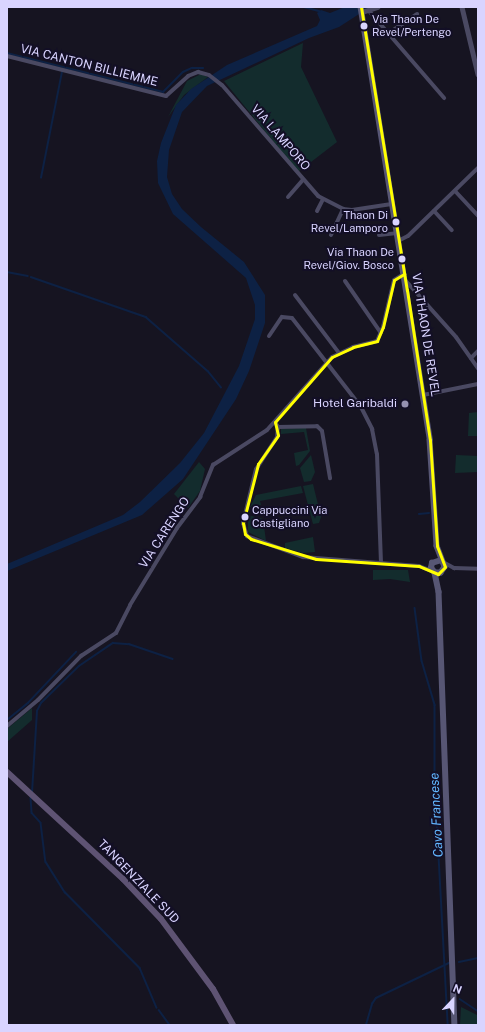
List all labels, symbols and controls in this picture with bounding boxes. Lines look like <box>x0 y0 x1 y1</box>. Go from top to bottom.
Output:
place label: Via Thaon De Revel/Pertengo <box>372 13 451 39</box>
marker: Via Thaon De Revel/Pertengo <box>359 21 369 31</box>
street label: VIA CANTON BILLIEMME <box>19 42 159 90</box>
street label: VIA LAMPORO <box>248 102 312 174</box>
place label: Thaon Di Revel/Lamporo <box>311 209 388 235</box>
marker: Thaon Di Revel/Lamporo <box>391 217 401 227</box>
place label: Via Thaon De Revel/Giov. Bosco <box>303 246 394 272</box>
marker: Via Thaon De Revel/Giov. Bosco <box>397 254 407 264</box>
street label: VIA THAON DE REVEL <box>408 272 442 398</box>
place label: Hotel Garibaldi <box>313 397 397 411</box>
marker: Hotel Garibaldi <box>400 399 410 409</box>
street label: VIA CARENGO <box>137 495 193 571</box>
place label: Cappuccini Via Castigliano <box>252 504 328 530</box>
marker: Cappuccini Via Castigliano <box>240 512 250 522</box>
water label: Cavo Francese <box>427 772 447 858</box>
street label: TANGENZIALE SUD <box>94 837 182 927</box>
north arrow <box>433 980 473 1020</box>
text: N <box>451 982 464 996</box>

